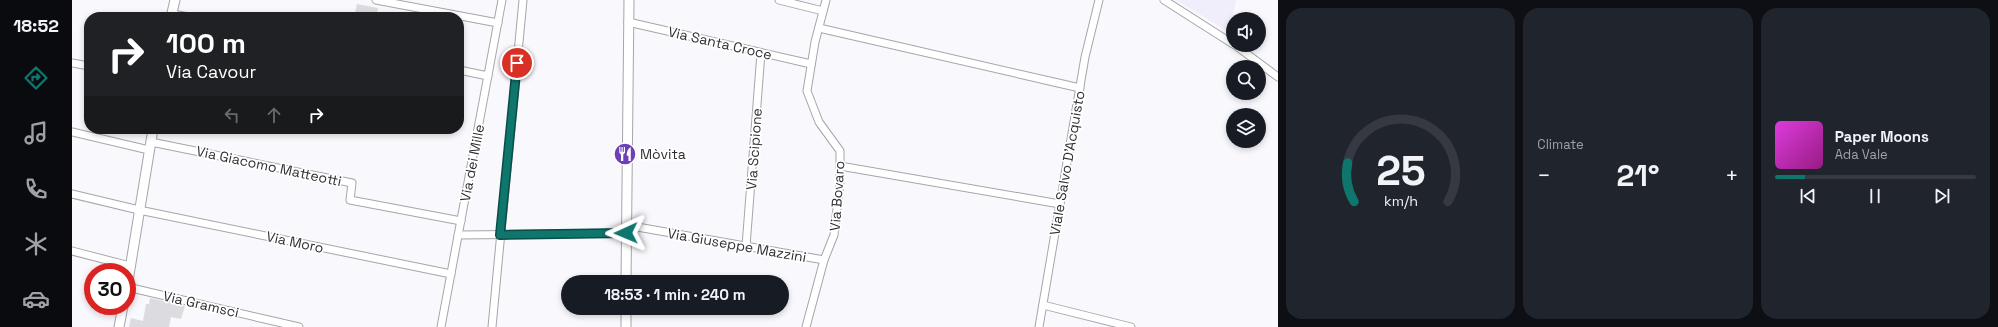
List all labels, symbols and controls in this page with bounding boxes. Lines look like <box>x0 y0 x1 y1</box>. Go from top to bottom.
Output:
map controls <box>1226 12 1266 148</box>
button: sound <box>1226 12 1266 52</box>
text: 18:52 <box>13 14 59 37</box>
street label: Via Santa Croce <box>666 22 774 64</box>
text: 100 m <box>166 25 246 61</box>
icon: right <box>100 28 152 80</box>
pin <box>500 46 534 80</box>
icon: arrive <box>506 52 528 74</box>
text: Via Cavour <box>166 60 256 83</box>
button: search <box>1226 60 1266 100</box>
icon: directions <box>22 64 50 92</box>
street label: Viale Salvo D'Acquisto <box>1045 89 1089 237</box>
icon: left <box>221 104 243 126</box>
icon: ahead <box>263 104 285 126</box>
icon: right <box>305 104 327 126</box>
street label: Via Scipione <box>742 107 766 191</box>
button: layers <box>1226 108 1266 148</box>
icon: music <box>22 119 50 147</box>
street label: Via dei Mille <box>456 123 488 203</box>
text: Paper Moons <box>1835 127 1929 146</box>
text: Climate <box>1537 136 1584 153</box>
restaurant icon: Mòvita <box>612 141 638 167</box>
street label: Via Giacomo Matteotti <box>195 142 343 190</box>
text: 25 <box>1376 143 1425 196</box>
place label: Mòvita <box>640 145 686 163</box>
text: Ada Vale <box>1835 146 1888 163</box>
text: 21° <box>1616 156 1660 195</box>
street label: Via Bovaro <box>826 160 848 232</box>
text: − <box>1537 161 1551 189</box>
text: + <box>1725 161 1739 189</box>
icon: phone <box>22 175 50 203</box>
icon: previous <box>1797 185 1819 207</box>
icon: pause <box>1864 185 1886 207</box>
icon: next <box>1931 185 1953 207</box>
text: km/h <box>1384 191 1418 209</box>
position arrow <box>605 212 647 254</box>
street label: Via Giuseppe Mazzini <box>666 224 808 266</box>
street label: Via Moro <box>265 227 325 257</box>
icon: climate <box>22 230 50 258</box>
speed limit sign: 30 <box>84 263 136 315</box>
icon: car <box>22 285 50 313</box>
text: 18:53 · 1 min · 240 m <box>604 285 746 304</box>
street label: Via Gramsci <box>161 287 241 321</box>

